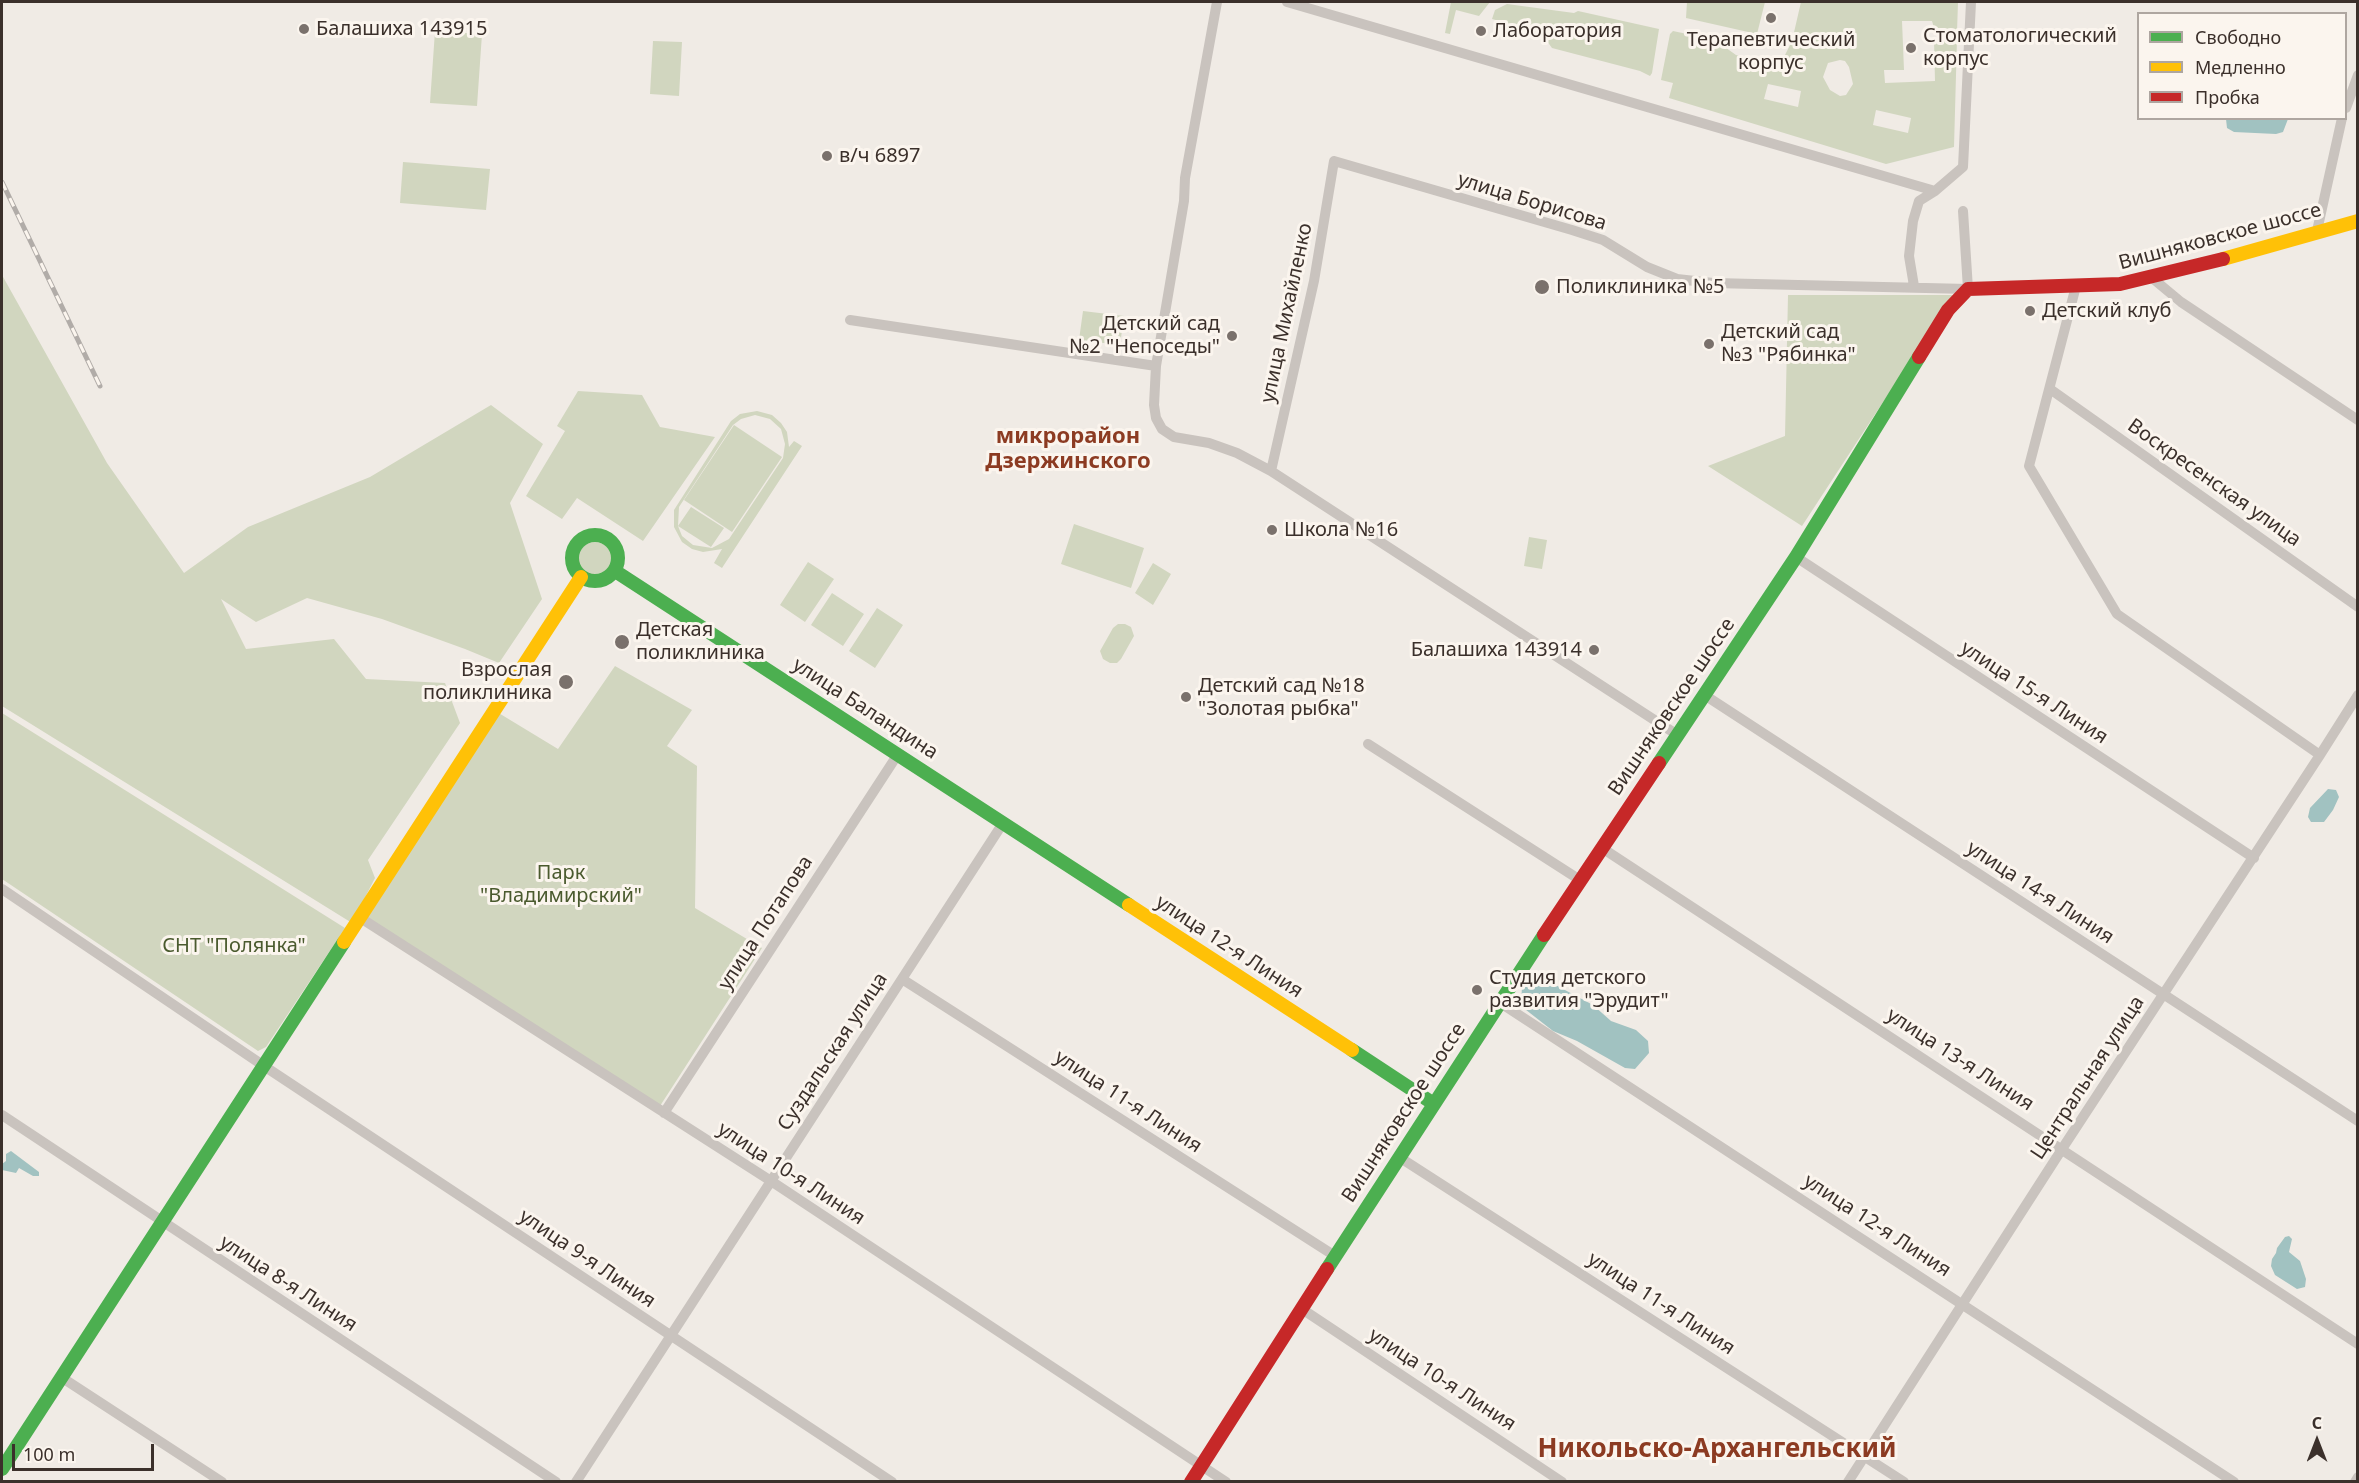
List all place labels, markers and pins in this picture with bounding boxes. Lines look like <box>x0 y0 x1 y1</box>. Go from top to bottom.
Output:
marker: Терапевтический корпус <box>1764 11 1778 25</box>
place label: Балашиха 143915 <box>316 17 487 41</box>
place label: Лаборатория <box>1493 19 1622 43</box>
marker: Балашиха 143915 <box>297 22 311 36</box>
marker: Лаборатория <box>1474 24 1488 38</box>
place label: Стоматологический корпус <box>1923 24 2117 71</box>
place label: Терапевтический корпус <box>1687 28 1855 75</box>
marker: Стоматологический корпус <box>1904 41 1918 55</box>
place label: в/ч 6897 <box>839 144 920 168</box>
marker: в/ч 6897 <box>820 149 834 163</box>
place label: Поликлиника №5 <box>1556 275 1725 299</box>
marker: Поликлиника №5 <box>1533 278 1551 296</box>
place label: Детский клуб <box>2042 299 2171 323</box>
marker: Детский клуб <box>2023 304 2037 318</box>
place label: Детский сад №2 "Непоседы" <box>1069 312 1220 359</box>
place label: Детский сад №3 "Рябинка" <box>1721 320 1856 367</box>
marker: Детский сад №2 "Непоседы" <box>1225 329 1239 343</box>
marker: Детский сад №3 "Рябинка" <box>1702 337 1716 351</box>
place label: Школа №16 <box>1284 518 1398 542</box>
marker: Школа №16 <box>1265 523 1279 537</box>
place label: Детская поликлиника <box>636 618 765 665</box>
marker: Детская поликлиника <box>613 633 631 651</box>
place label: Балашиха 143914 <box>1411 638 1582 662</box>
marker: Балашиха 143914 <box>1587 643 1601 657</box>
place label: Взрослая поликлиника <box>423 658 552 705</box>
marker: Взрослая поликлиника <box>557 673 575 691</box>
place label: Детский сад №18 "Золотая рыбка" <box>1198 674 1365 721</box>
marker: Детский сад №18 "Золотая рыбка" <box>1179 690 1193 704</box>
place label: Студия детского развития "Эрудит" <box>1489 966 1669 1013</box>
marker: Студия детского развития "Эрудит" <box>1470 983 1484 997</box>

